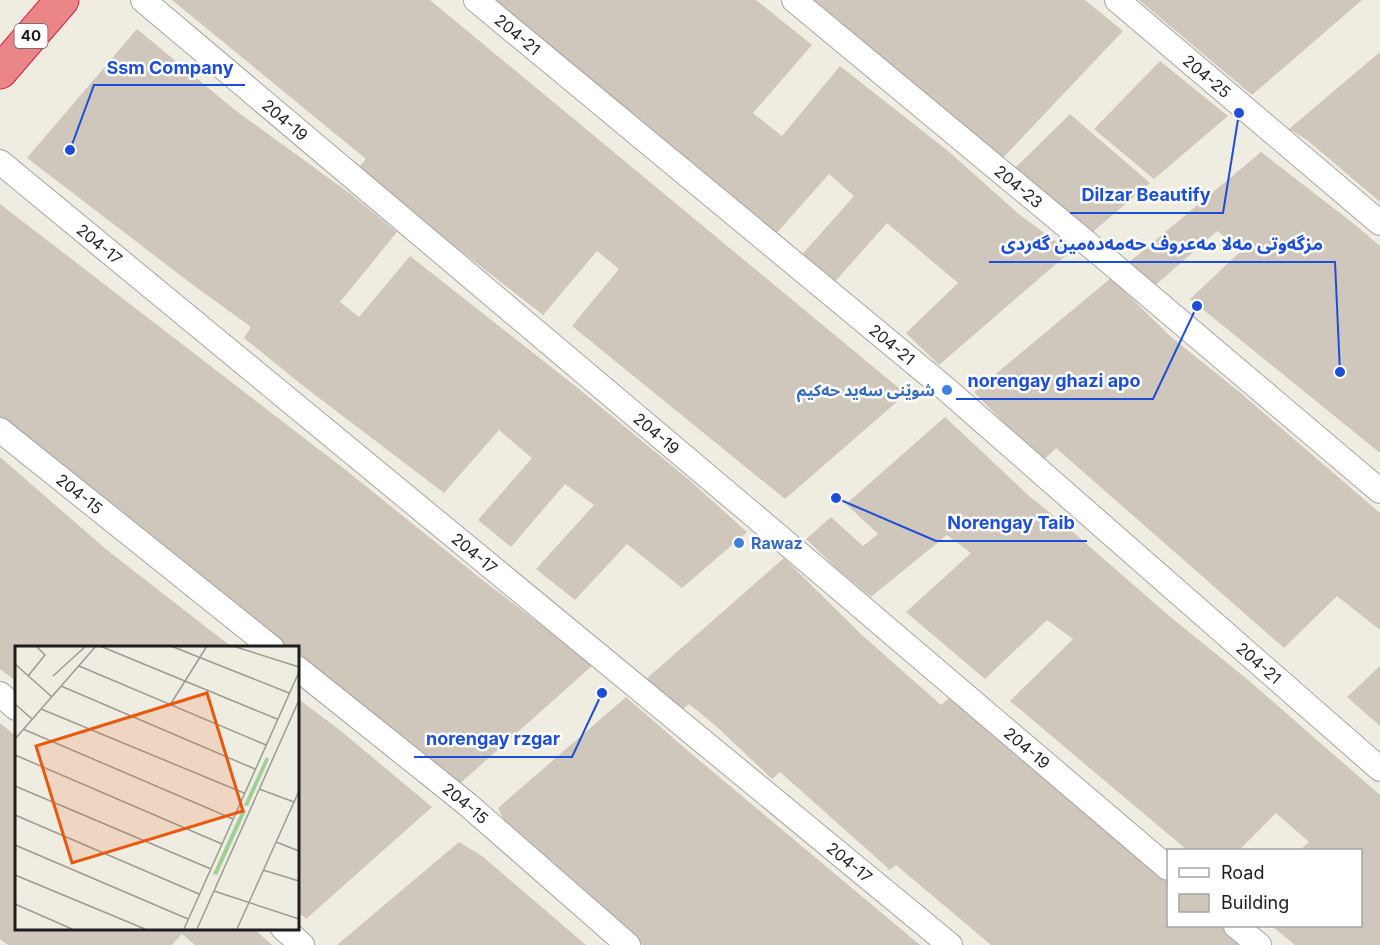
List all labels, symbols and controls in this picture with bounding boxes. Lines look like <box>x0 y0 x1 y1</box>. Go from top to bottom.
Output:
street label: 204-21 <box>491 10 545 59</box>
road number: 40 <box>15 24 48 48</box>
callout: Ssm Company <box>94 49 245 85</box>
street label: 204-25 <box>1179 50 1235 102</box>
text: Ssm Company <box>106 57 234 78</box>
street label: 204-19 <box>258 95 312 145</box>
street label: 204-23 <box>991 161 1047 212</box>
callout: Dilzar Beautify <box>1070 177 1223 213</box>
text: Dilzar Beautify <box>1081 184 1211 205</box>
street label: 204-17 <box>73 219 126 269</box>
callout: مزگەوتی مەلا مەعروف حەمەدەمین گەردی <box>989 226 1335 262</box>
text: مزگەوتی مەلا مەعروف حەمەدەمین گەردی <box>1001 233 1323 255</box>
street label: 204-21 <box>865 320 919 369</box>
callout: norengay ghazi apo <box>956 363 1153 399</box>
text: norengay ghazi apo <box>968 370 1141 391</box>
place label: شوێنی سەید حەکیم <box>797 380 935 403</box>
marker: شوێنی سەید حەکیم <box>940 383 954 397</box>
street label: 204-19 <box>629 408 684 458</box>
street label: 204-15 <box>52 469 107 518</box>
callout: Norengay Taib <box>936 505 1087 541</box>
text: Norengay Taib <box>947 512 1075 533</box>
street label: 204-17 <box>448 529 501 578</box>
place label: Rawaz <box>751 533 803 553</box>
marker: Rawaz <box>732 536 746 550</box>
street label: 204-21 <box>1232 638 1286 688</box>
inset map <box>15 646 298 930</box>
callout: norengay rzgar <box>414 721 572 757</box>
street label: 204-19 <box>1000 723 1054 773</box>
text: norengay rzgar <box>426 728 560 749</box>
street label: 204-15 <box>438 778 493 828</box>
street label: 204-17 <box>823 838 876 887</box>
legend <box>1167 849 1362 927</box>
text: Road <box>1221 862 1264 883</box>
text: Building <box>1221 892 1289 913</box>

